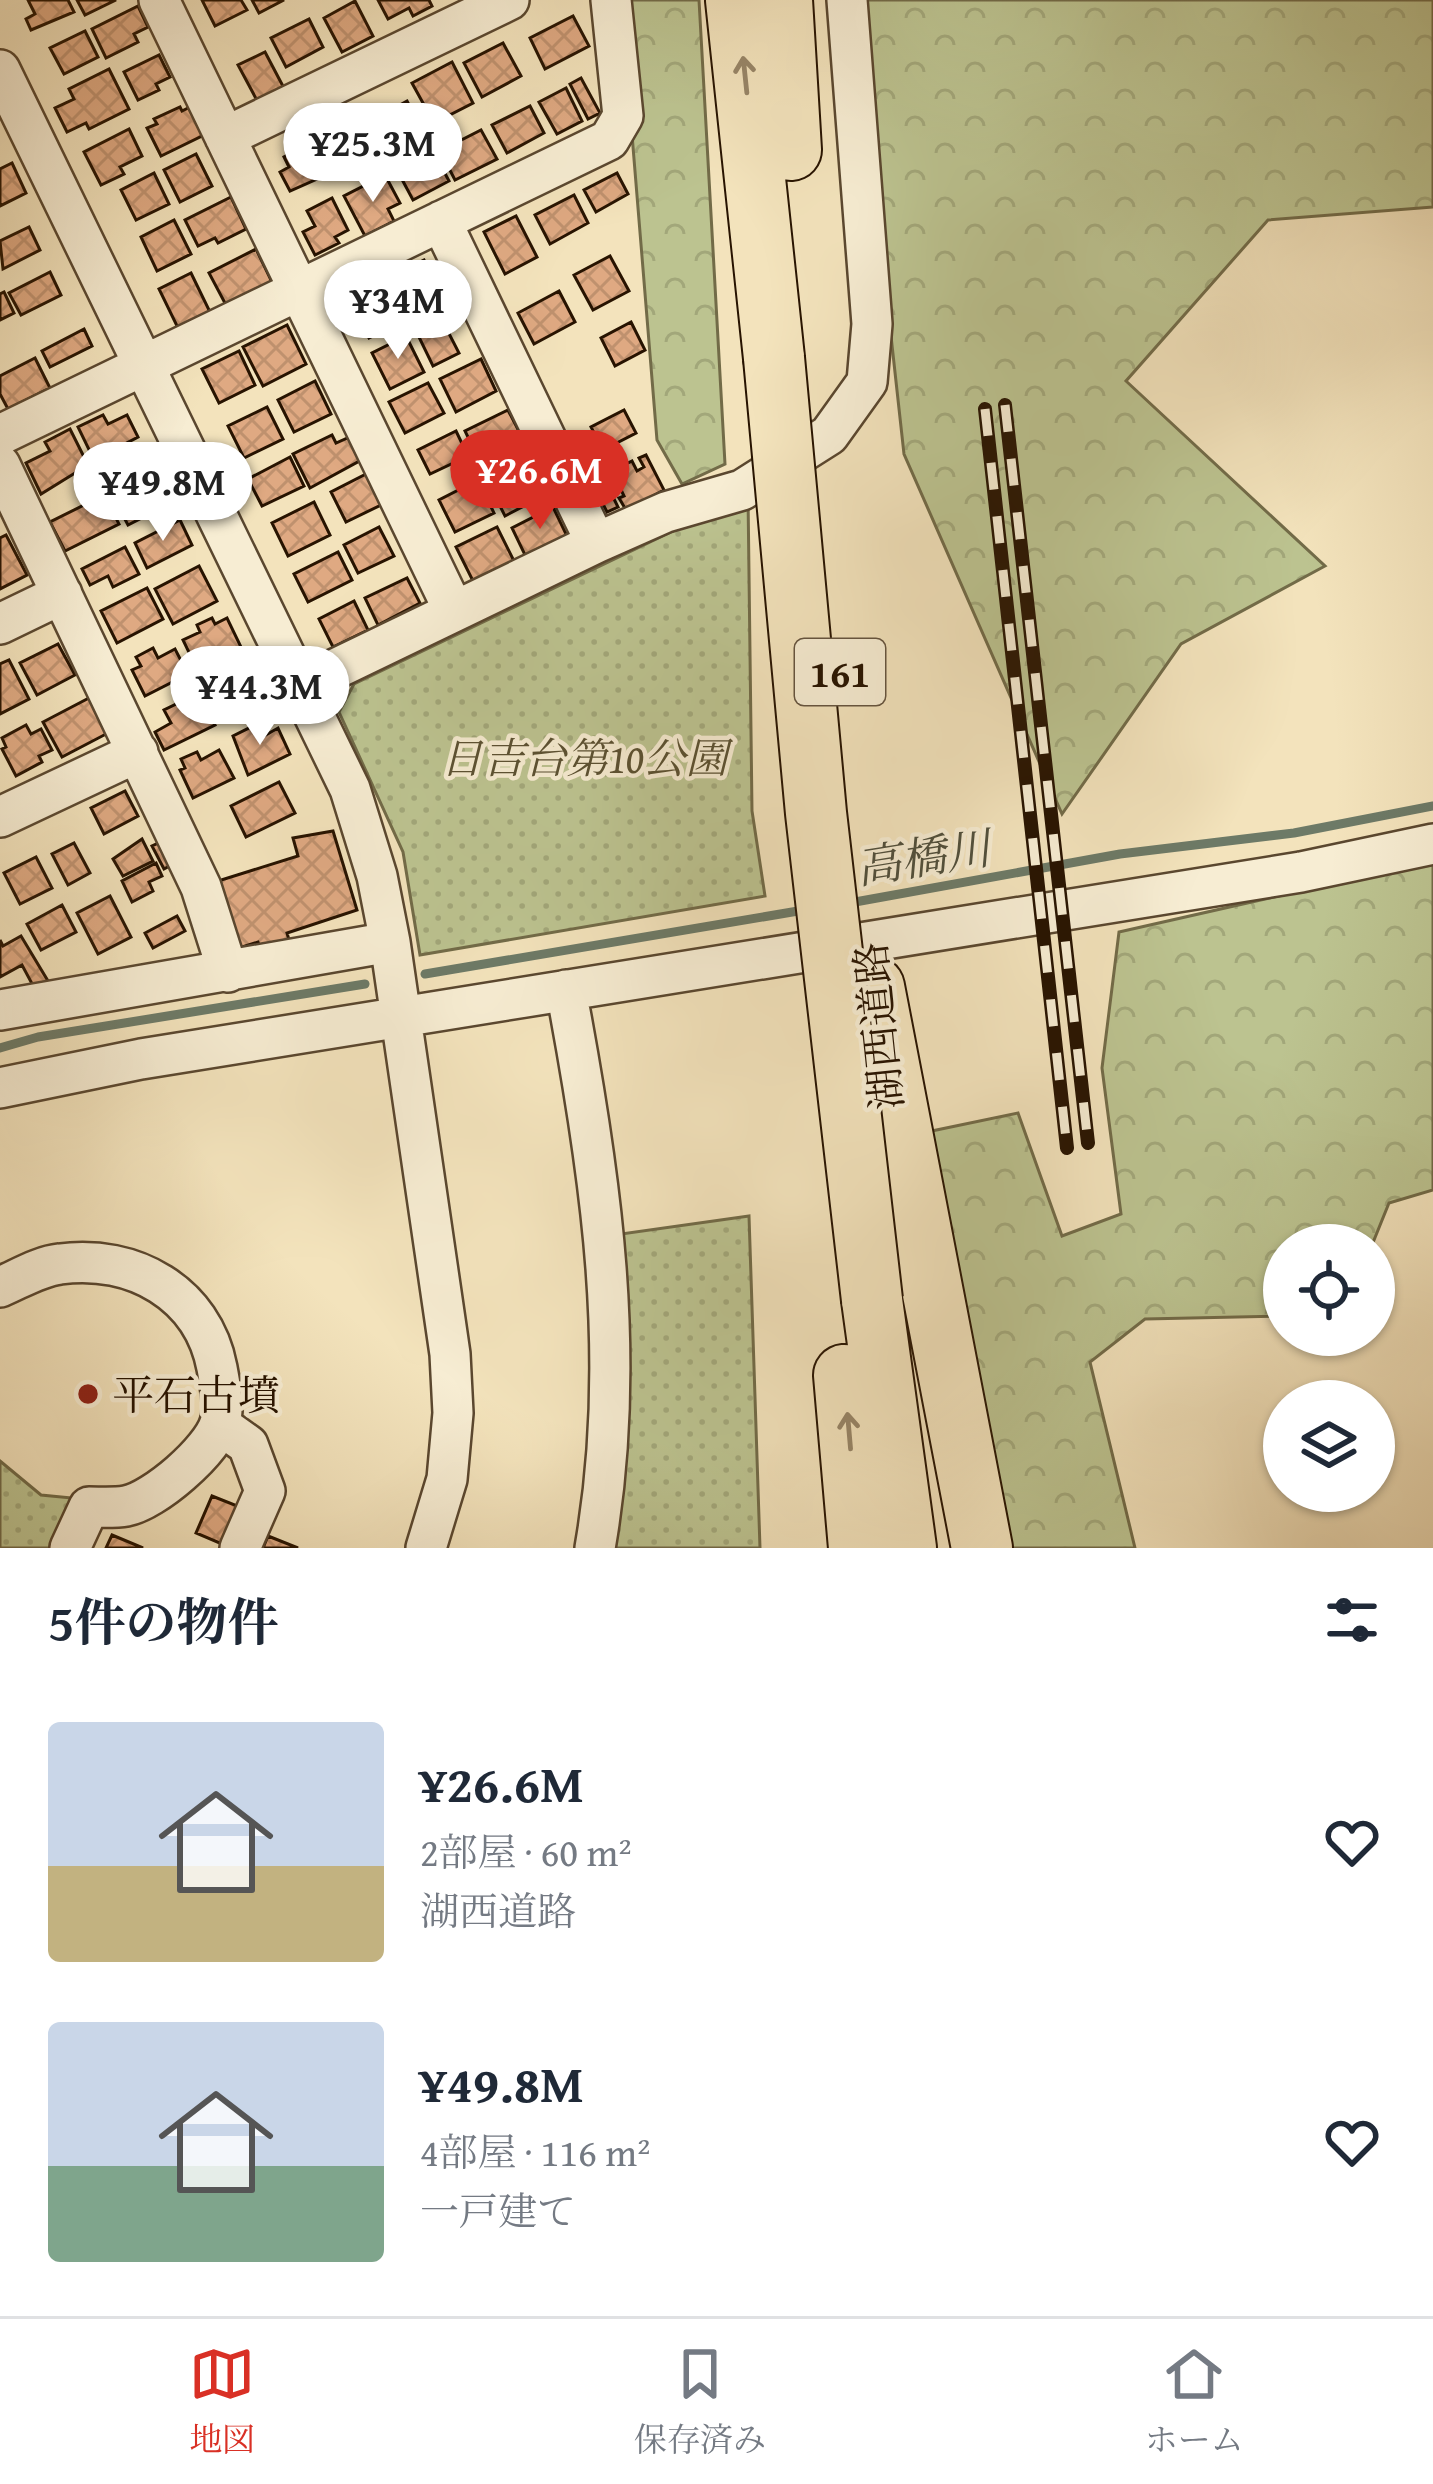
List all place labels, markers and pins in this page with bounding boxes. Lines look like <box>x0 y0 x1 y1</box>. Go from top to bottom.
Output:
pin: ¥25.3M <box>275 103 471 205</box>
pin: ¥34M <box>327 260 469 362</box>
pin: ¥26.6M <box>442 430 638 532</box>
pin: ¥49.8M <box>65 442 261 544</box>
pin: ¥44.3M <box>162 646 358 748</box>
place label: 平石古墳 <box>112 1364 280 1425</box>
marker: 平石古墳 <box>75 1381 101 1407</box>

